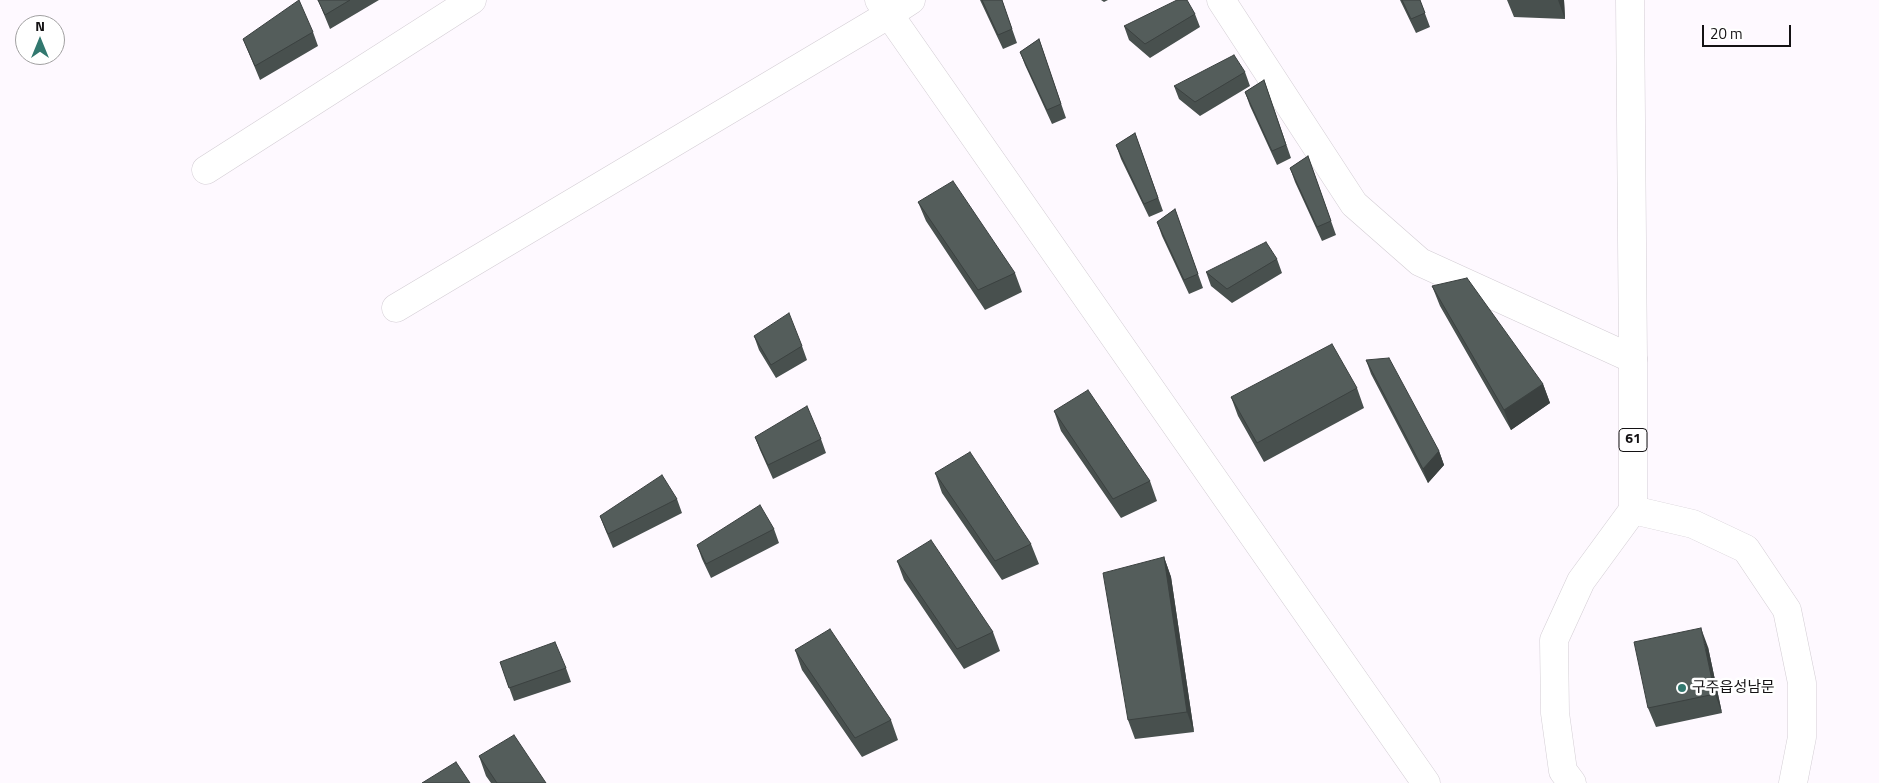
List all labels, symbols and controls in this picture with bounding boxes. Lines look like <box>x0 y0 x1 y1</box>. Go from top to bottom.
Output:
north arrow <box>15 15 65 65</box>
text: N <box>35 15 45 36</box>
scale bar <box>1704 15 1793 47</box>
text: 20 m <box>1710 22 1743 45</box>
road number: 61 <box>1619 428 1647 452</box>
place label: 구주읍성남문 <box>1692 679 1775 697</box>
marker: 구주읍성남문 <box>1676 682 1688 694</box>

